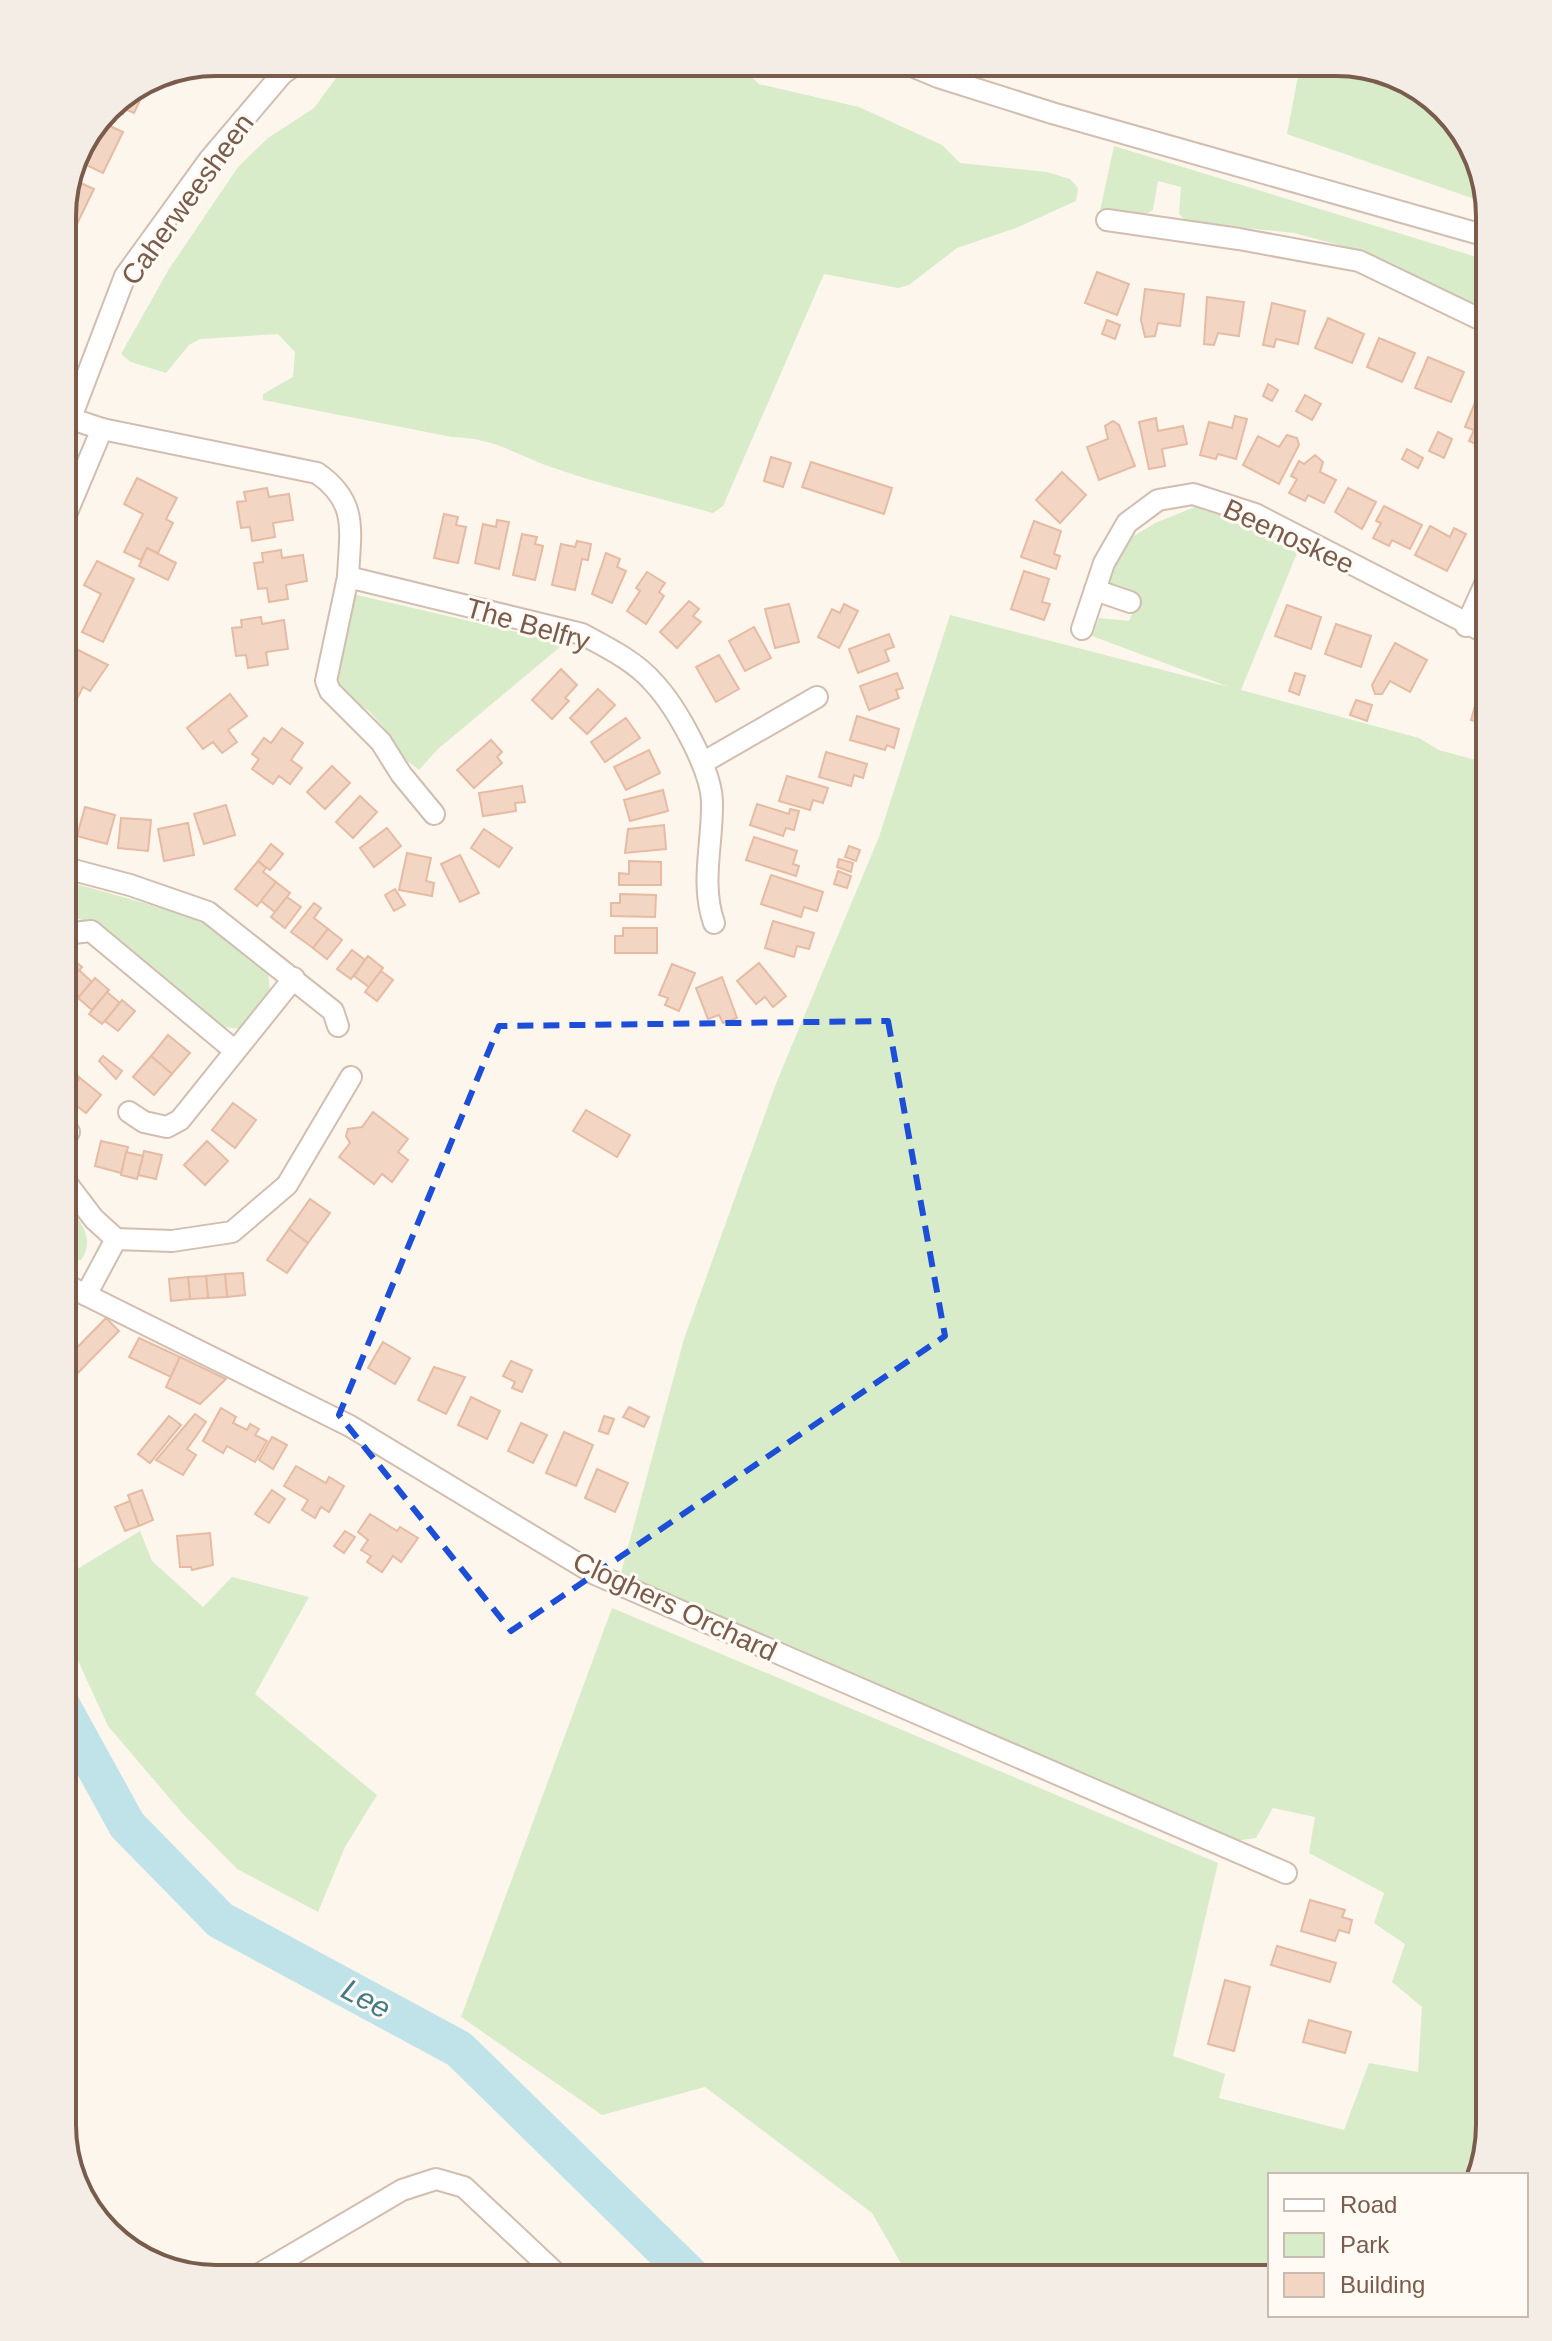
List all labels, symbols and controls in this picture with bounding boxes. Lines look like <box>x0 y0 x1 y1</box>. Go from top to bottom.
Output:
street label: Caherweesheen <box>115 108 260 291</box>
street label: Beenoskee <box>1219 493 1359 580</box>
street label: The Belfry <box>462 592 593 657</box>
street label: Cloghers Orchard <box>568 1546 781 1667</box>
water label: Lee <box>336 1972 396 2025</box>
legend <box>1268 2173 1528 2317</box>
text: Road <box>1340 2191 1397 2218</box>
text: Park <box>1340 2231 1390 2258</box>
text: Building <box>1340 2271 1425 2298</box>

